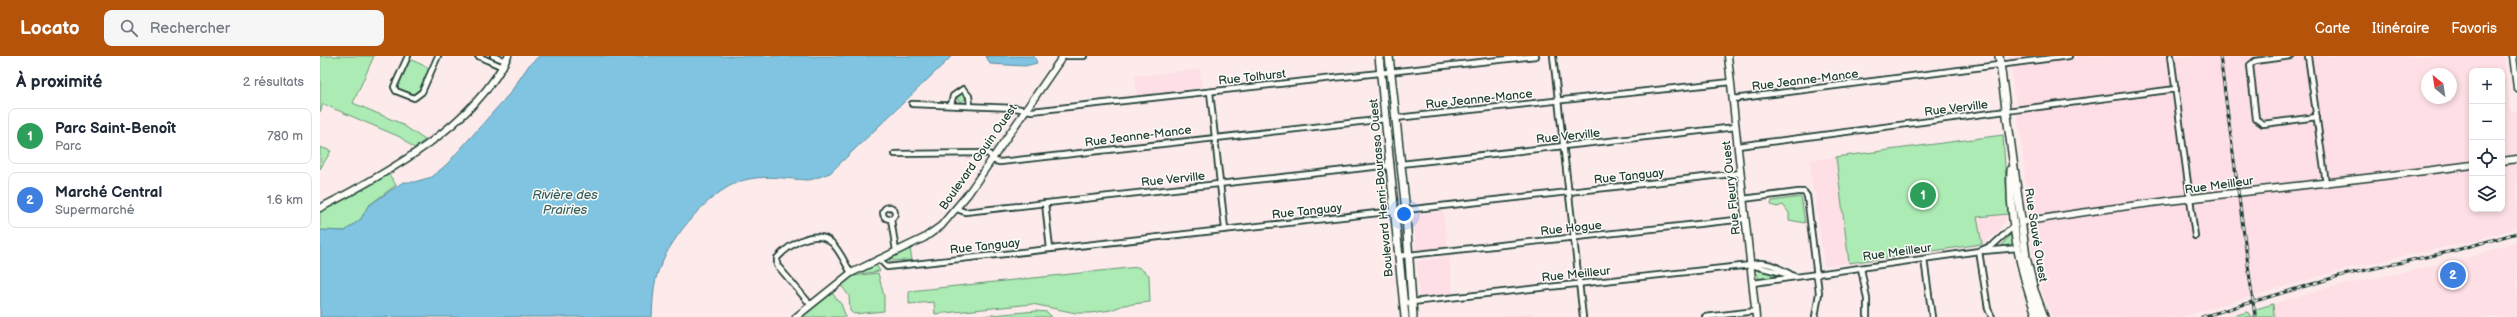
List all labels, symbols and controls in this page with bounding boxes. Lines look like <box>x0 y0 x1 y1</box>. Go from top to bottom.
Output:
search box <box>104 10 384 46</box>
text: Locato <box>20 17 80 40</box>
icon: search <box>118 17 140 39</box>
text: Rechercher <box>150 19 230 38</box>
text: Carte <box>2315 20 2350 37</box>
text: Itinéraire <box>2372 20 2429 37</box>
text: Favoris <box>2451 20 2497 37</box>
street label: Rue Tolhurst <box>1218 66 1287 89</box>
street label: Rue Jeanne-Mance <box>1751 67 1859 94</box>
north arrow <box>2421 68 2457 104</box>
map controls <box>2469 68 2505 212</box>
button: + <box>2469 68 2505 104</box>
text: À proximité <box>16 72 102 92</box>
text: 2 résultats <box>243 74 304 90</box>
street label: Rue Jeanne-Mance <box>1425 86 1533 113</box>
street label: Rue Verville <box>1923 97 1989 120</box>
street label: Boulevard Henri-Bourassa Ouest <box>1366 98 1397 278</box>
street label: Boulevard Gouin Ouest <box>936 101 1021 213</box>
button: − <box>2469 104 2505 140</box>
text: Parc Saint-Benoît <box>55 119 176 138</box>
street label: Rue Jeanne-Mance <box>1084 123 1192 150</box>
street label: Rue Verville <box>1535 126 1601 147</box>
text: 1 <box>27 128 33 144</box>
text: 780 m <box>267 128 303 144</box>
text: Parc <box>55 138 81 154</box>
street label: Rue Fleury Ouest <box>1719 140 1744 236</box>
button: locate <box>2469 140 2505 176</box>
street label: Rue Tanguay <box>1593 165 1665 188</box>
street label: Rue Verville <box>1140 169 1206 190</box>
street label: Rue Meilleur <box>2184 173 2255 198</box>
button: layers <box>2469 176 2505 212</box>
pin: 1 <box>1910 180 1936 210</box>
text: Marché Central <box>55 183 162 202</box>
water label: Rivière des Prairies <box>532 187 598 218</box>
street label: Rue Sauvé Ouest <box>2021 187 2050 283</box>
text: 2 <box>26 192 34 208</box>
text: 1.6 km <box>267 192 303 208</box>
street label: Rue Tanguay <box>1271 200 1343 223</box>
text: Supermarché <box>55 202 135 218</box>
your location <box>1394 204 1414 224</box>
street label: Rue Hogue <box>1539 218 1603 239</box>
street label: Rue Tanguay <box>949 235 1021 258</box>
street label: Rue Meilleur <box>1862 240 1933 265</box>
pin: 2 <box>2440 260 2466 290</box>
street label: Rue Meilleur <box>1541 263 1612 286</box>

